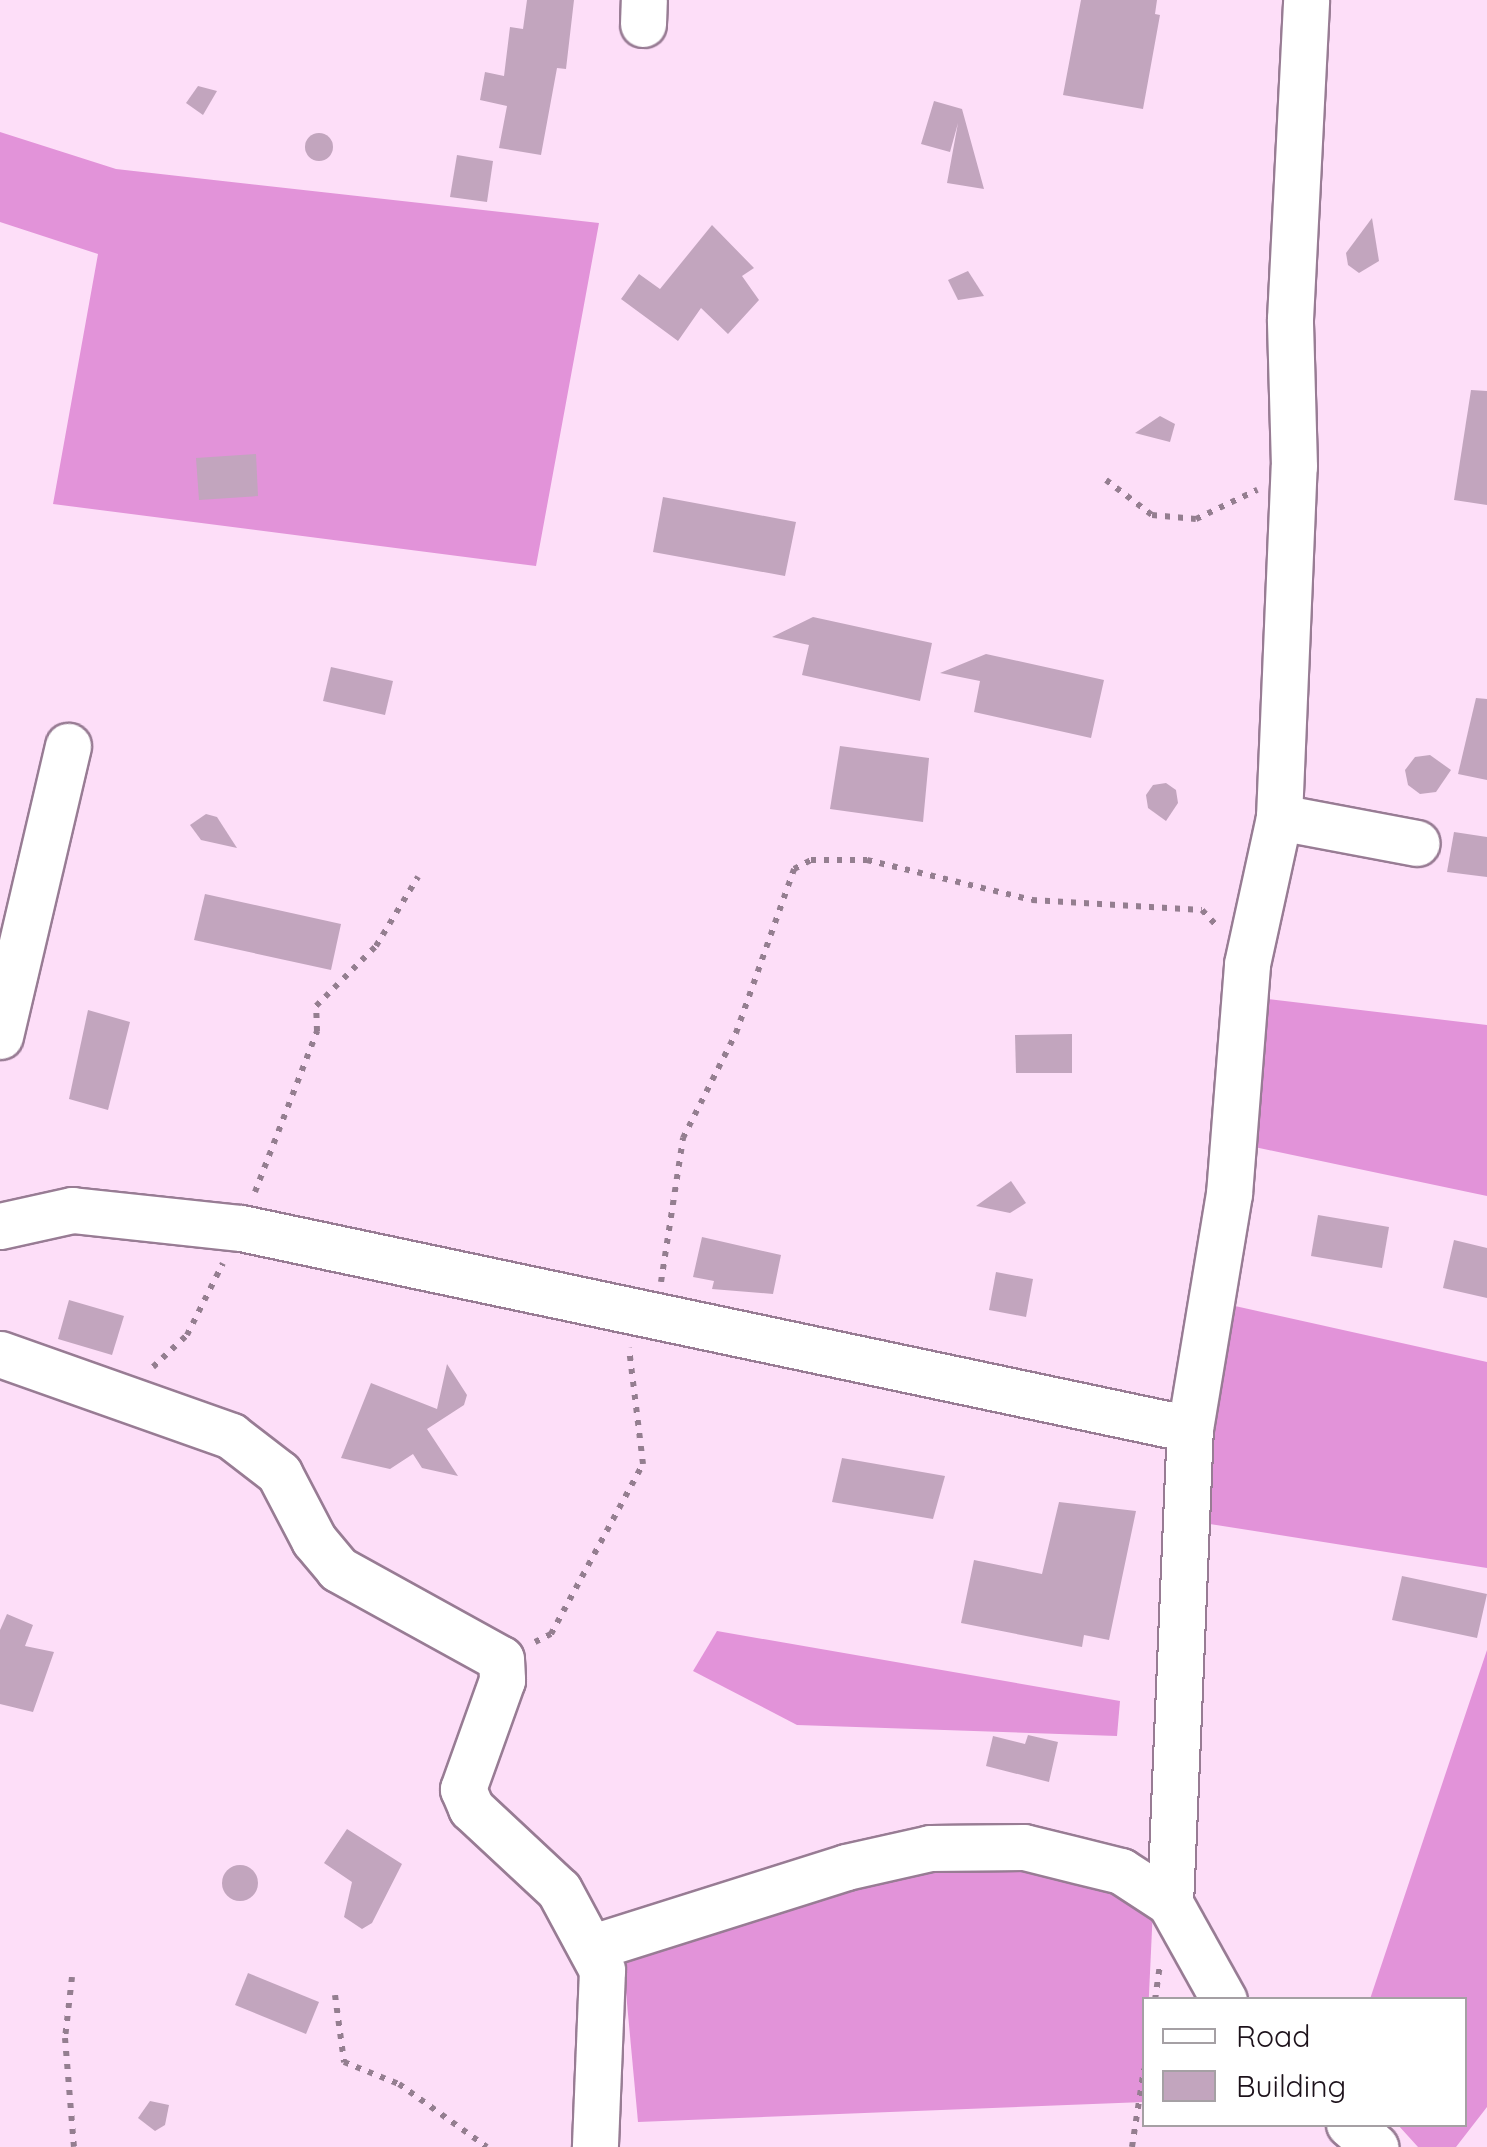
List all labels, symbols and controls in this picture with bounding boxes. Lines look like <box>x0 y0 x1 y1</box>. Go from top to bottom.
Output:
legend <box>1142 1997 1467 2127</box>
text: Road <box>1236 2017 1310 2055</box>
text: Building <box>1236 2067 1346 2105</box>

